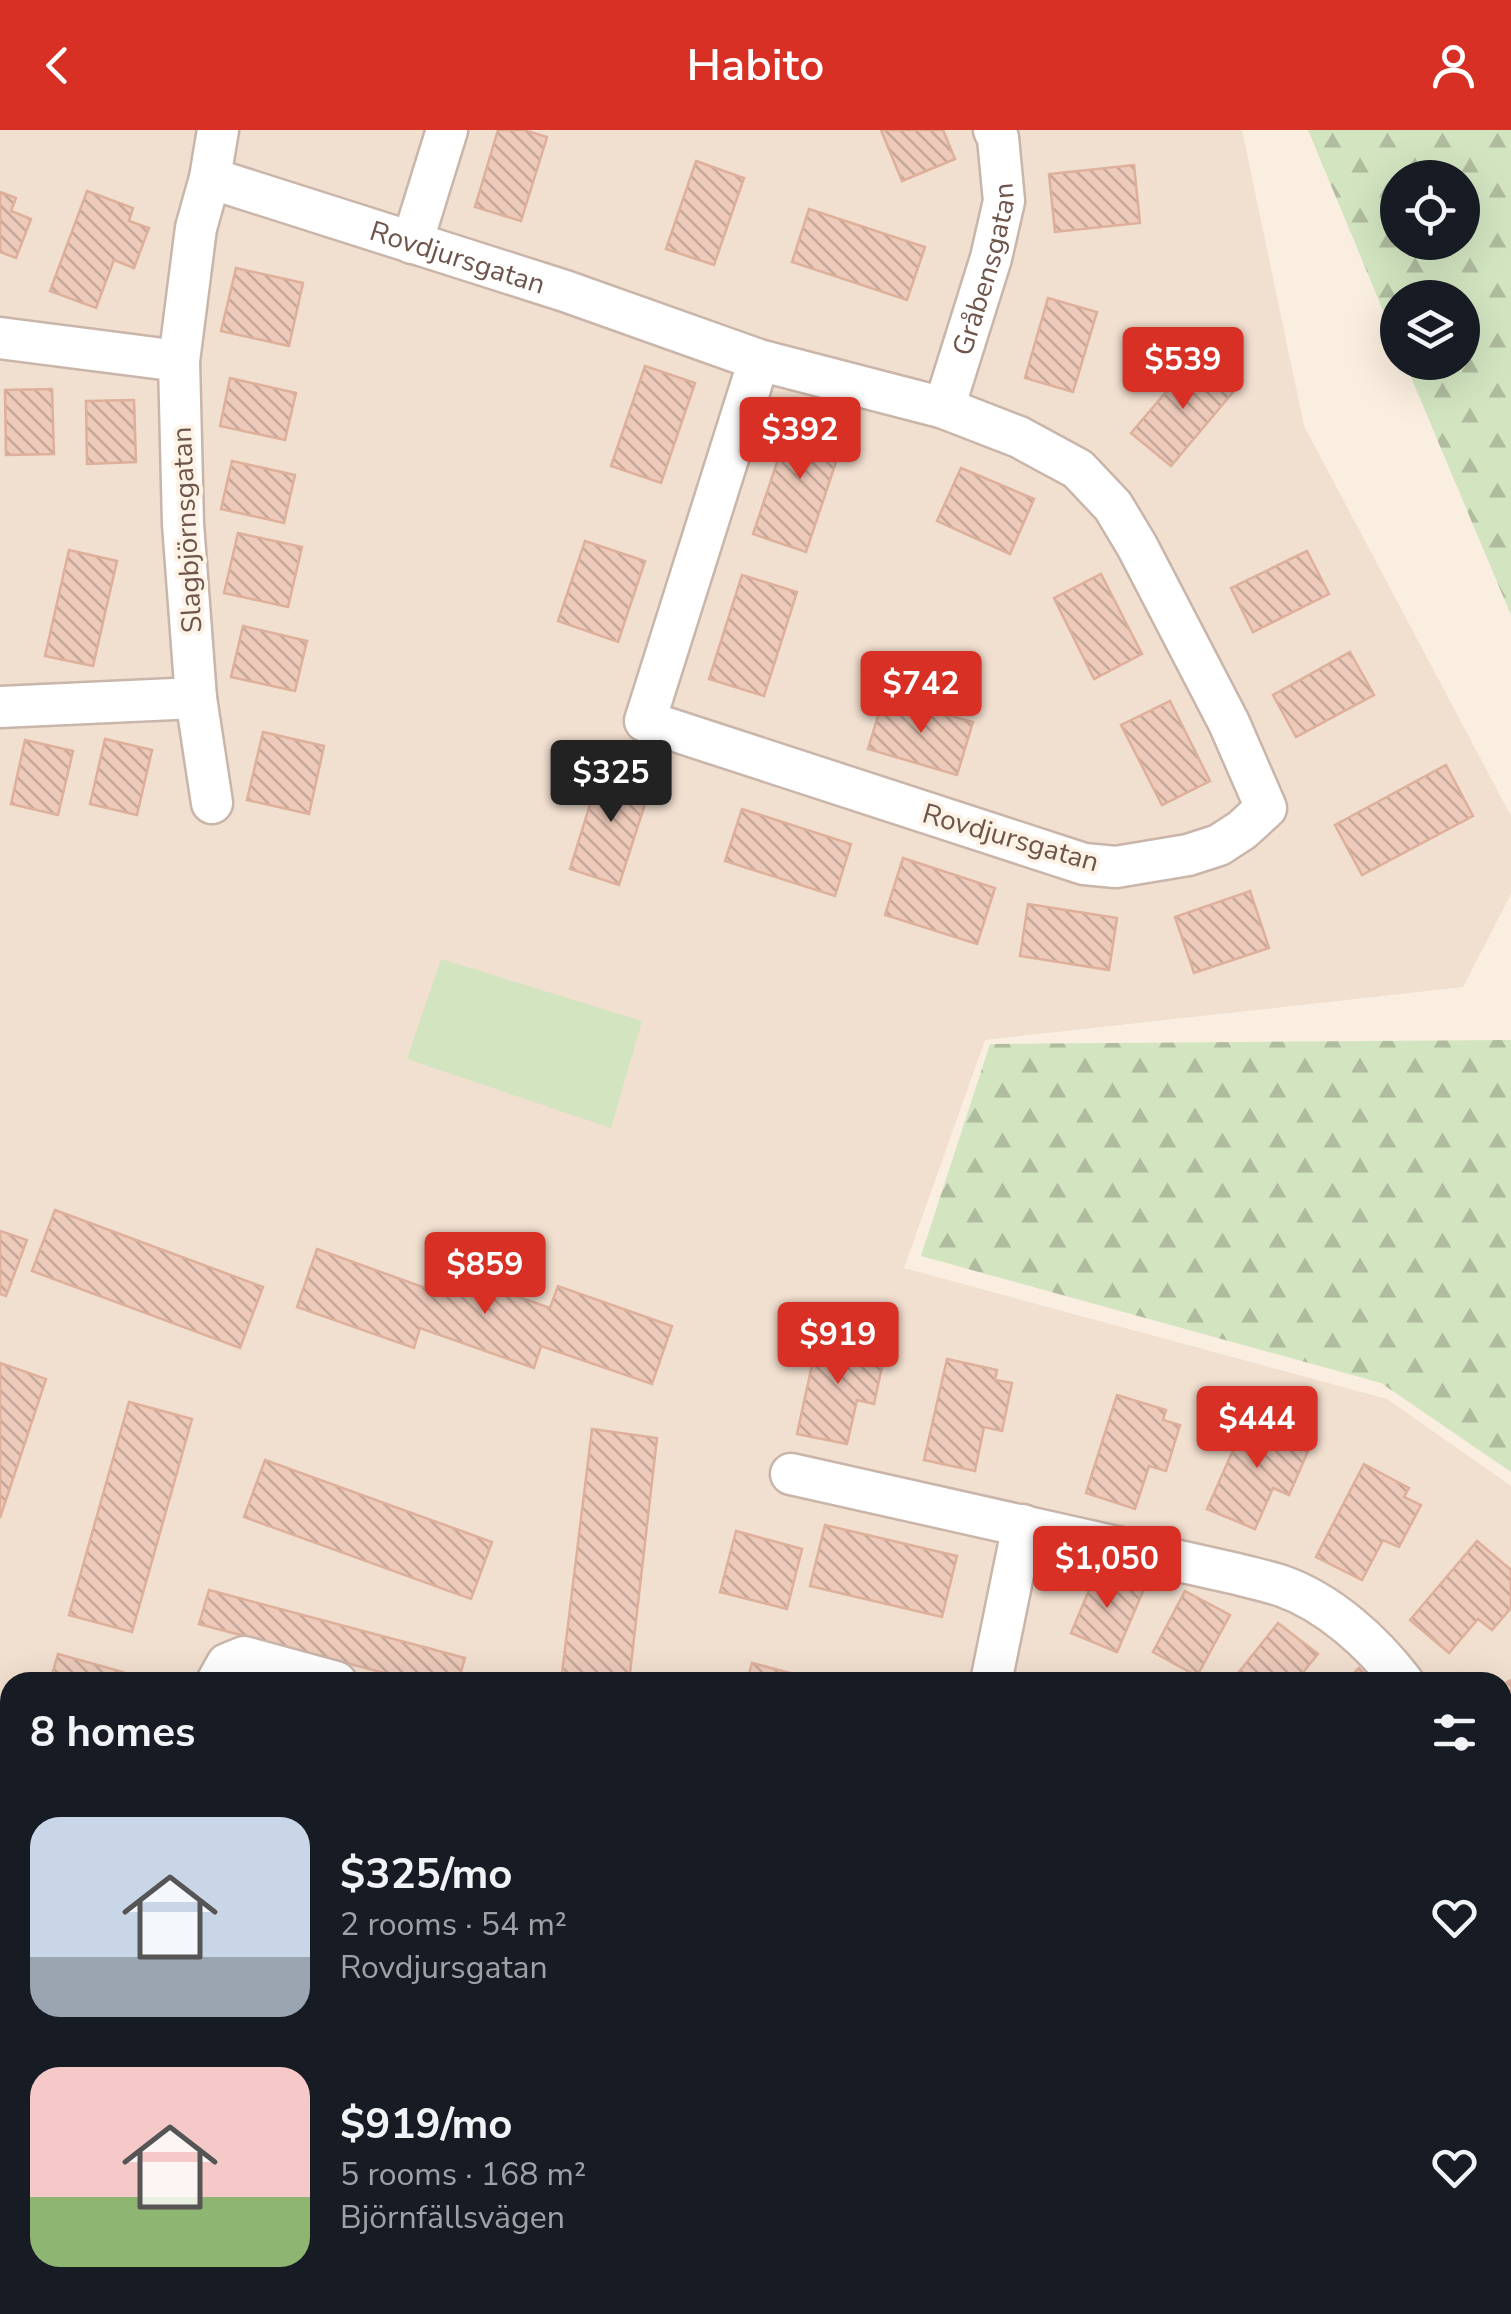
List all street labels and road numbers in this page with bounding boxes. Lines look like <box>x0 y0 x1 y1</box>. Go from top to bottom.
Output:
street label: Gråbensgatan <box>944 181 1024 360</box>
street label: Rovdjursgatan <box>365 212 550 303</box>
street label: Slagbjörnsgatan <box>163 426 211 634</box>
street label: Rovdjursgatan <box>918 795 1103 881</box>

